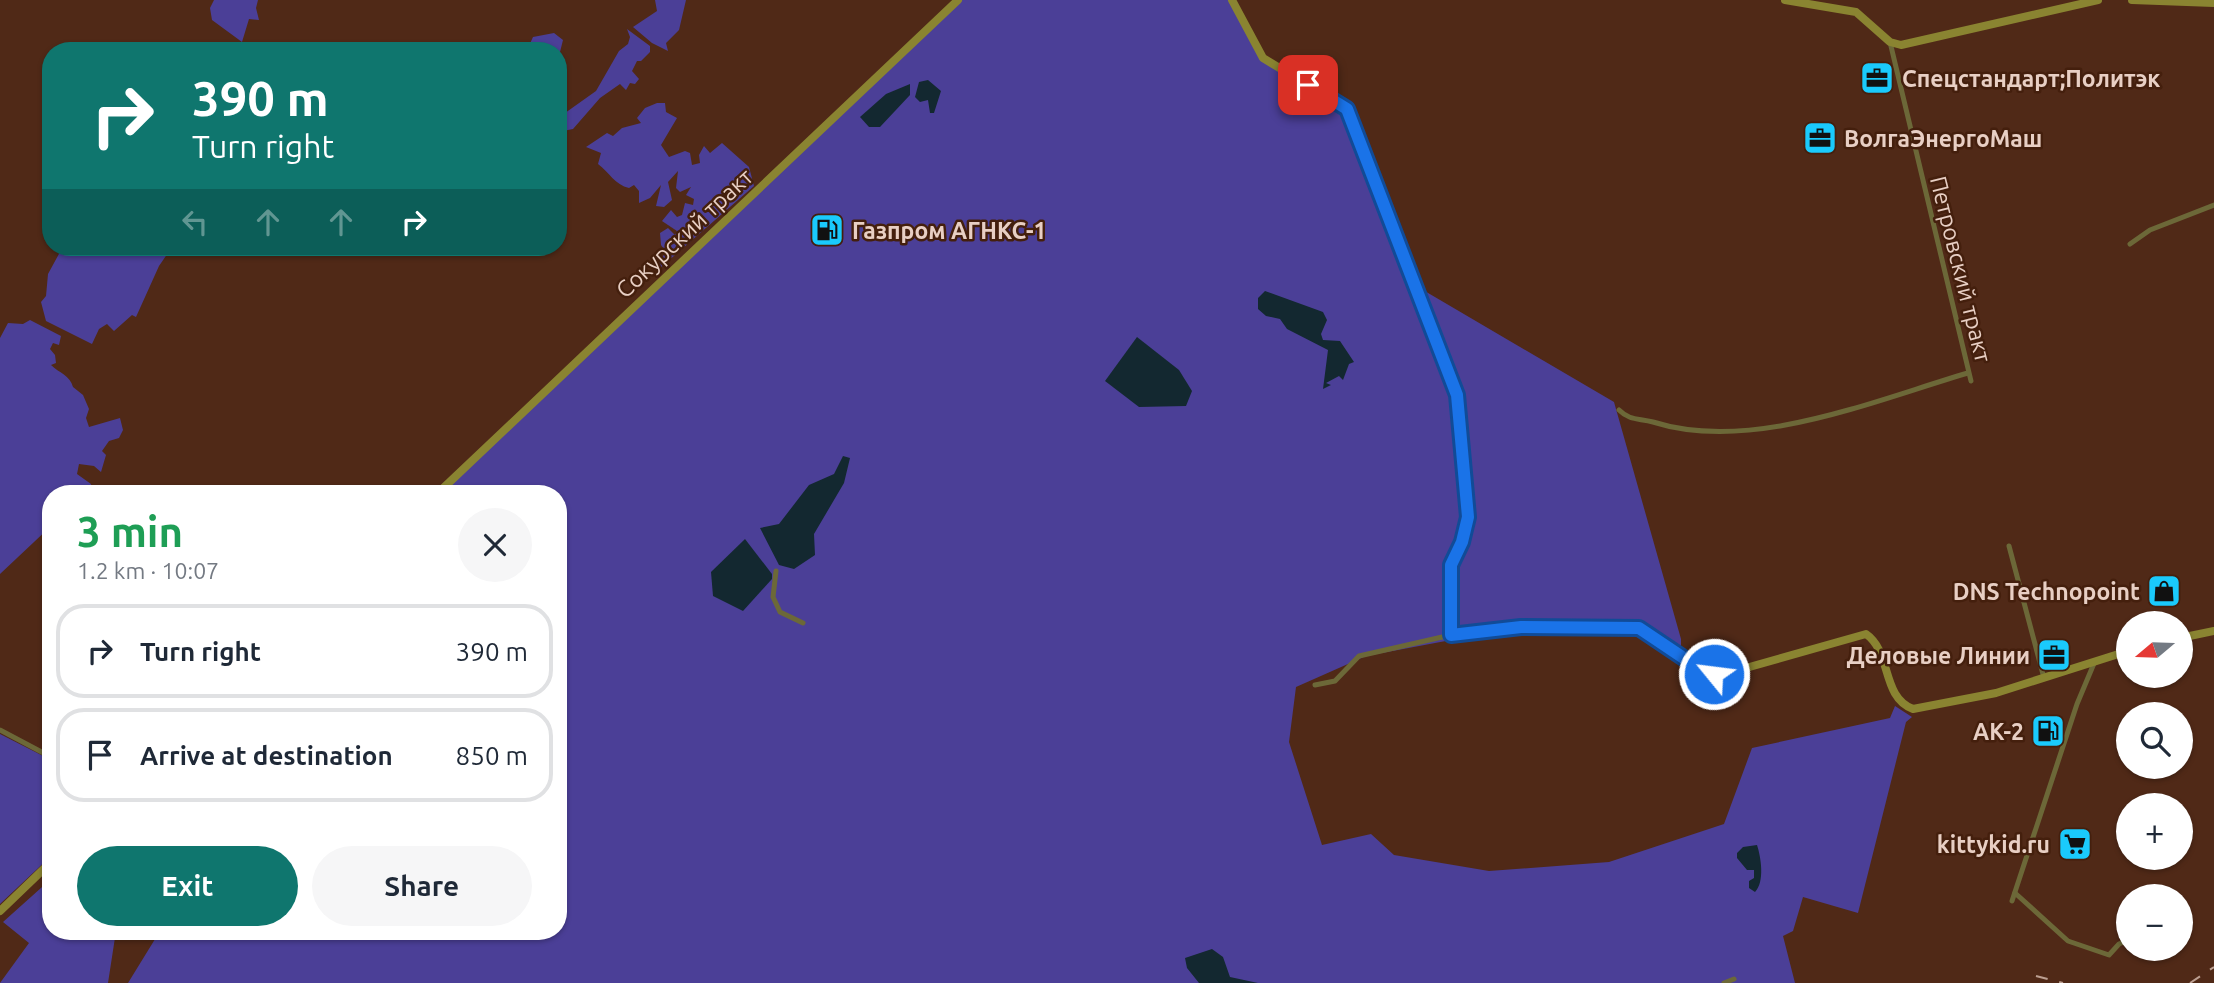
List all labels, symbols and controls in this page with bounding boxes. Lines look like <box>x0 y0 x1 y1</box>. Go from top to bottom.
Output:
pin <box>1278 55 1338 115</box>
office icon: Спецстандарт;Политэк <box>1858 59 1896 97</box>
icon: arrive <box>1289 66 1327 104</box>
place label: Спецстандарт;Политэк <box>1902 66 2160 91</box>
icon: right <box>77 70 168 161</box>
text: 390 m <box>192 70 329 125</box>
office icon: ВолгаЭнергоМаш <box>1801 119 1839 157</box>
place label: ВолгаЭнергоМаш <box>1844 126 2042 151</box>
text: Turn right <box>192 128 334 164</box>
street label: Сокурский тракт <box>611 164 757 302</box>
street label: Петровский тракт <box>1926 173 1996 365</box>
icon: left <box>176 203 214 241</box>
icon: ahead <box>249 203 287 241</box>
icon: ahead <box>322 203 360 241</box>
icon: right <box>395 203 433 241</box>
fuel station icon: Газпром АГНКС-1 <box>808 211 846 249</box>
place label: Газпром АГНКС-1 <box>852 218 1046 243</box>
text: 3 min <box>77 508 183 555</box>
button: close <box>458 508 532 582</box>
text: 1.2 km · 10:07 <box>77 558 219 583</box>
shop icon: DNS Technopoint <box>2145 572 2183 610</box>
place label: DNS Technopoint <box>1953 579 2140 604</box>
north arrow <box>2116 611 2193 688</box>
map controls <box>2116 611 2193 961</box>
icon: right <box>81 632 119 670</box>
office icon: Деловые Линии <box>2035 636 2073 674</box>
text: Turn right <box>140 637 261 666</box>
text: 390 m <box>456 637 528 666</box>
position arrow <box>1677 637 1751 711</box>
place label: Деловые Линии <box>1846 643 2030 668</box>
button: search <box>2116 702 2193 779</box>
fuel station icon: АК-2 <box>2029 712 2067 750</box>
place label: АК-2 <box>1973 719 2024 744</box>
icon: arrive <box>81 736 119 774</box>
text: Arrive at destination <box>140 741 393 770</box>
text: 850 m <box>456 741 528 770</box>
button: + <box>2116 793 2193 870</box>
supermarket icon: kittykid.ru <box>2056 825 2094 863</box>
place label: kittykid.ru <box>1937 832 2050 857</box>
button: Exit <box>77 846 298 926</box>
button: Share <box>312 846 532 926</box>
button: − <box>2116 884 2193 961</box>

